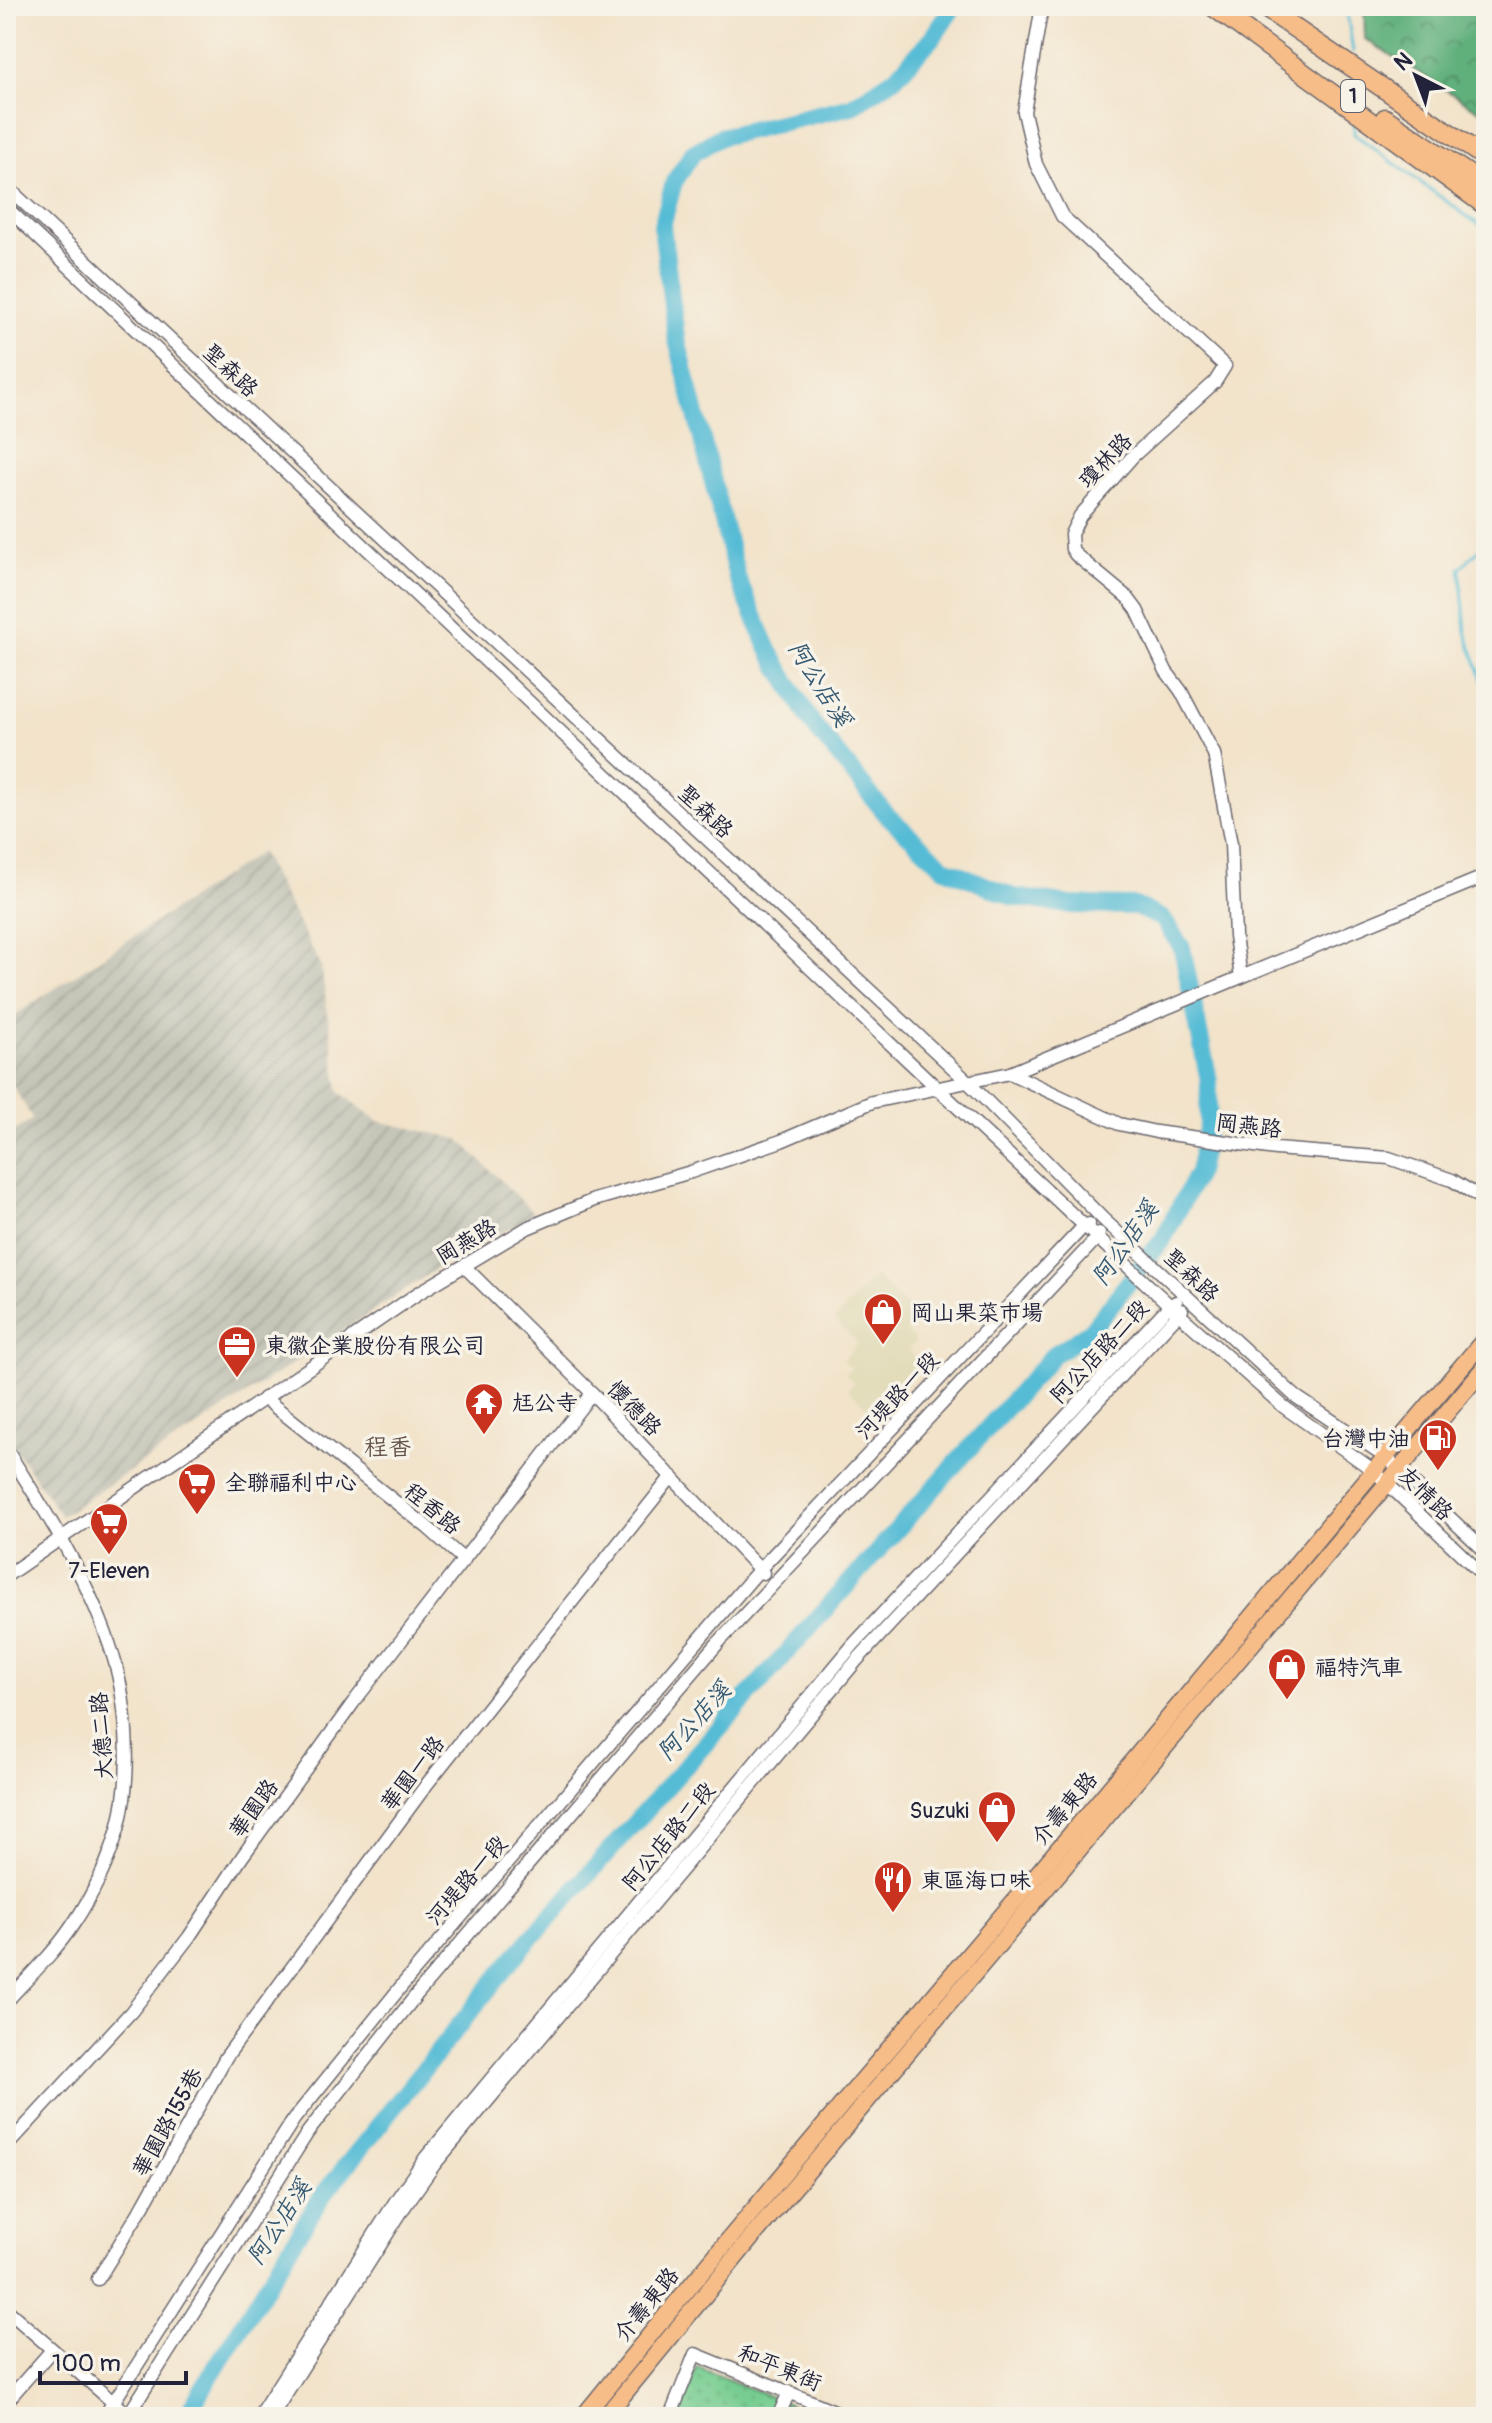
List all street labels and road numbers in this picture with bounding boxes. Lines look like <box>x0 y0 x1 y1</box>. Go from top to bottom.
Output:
road number: 1 <box>1341 80 1365 112</box>
street label: 聖森路 <box>197 338 264 403</box>
street label: 瓊林路 <box>1073 427 1138 494</box>
street label: 聖森路 <box>672 779 739 844</box>
street label: 岡燕路 <box>1214 1108 1283 1144</box>
street label: 岡燕路 <box>431 1213 502 1271</box>
street label: 聖森路 <box>1158 1243 1225 1308</box>
street label: 阿公店路二段 <box>1044 1294 1155 1410</box>
street label: 河堤路一段 <box>850 1346 945 1445</box>
street label: 懷德路 <box>601 1375 667 1442</box>
street label: 友情路 <box>1392 1461 1459 1527</box>
street label: 程香路 <box>398 1477 467 1541</box>
street label: 大德二路 <box>85 1691 119 1781</box>
street label: 華園一路 <box>375 1730 451 1817</box>
street label: 介壽東路 <box>1026 1766 1104 1851</box>
street label: 華園路 <box>223 1774 285 1844</box>
street label: 阿公店路二段 <box>616 1777 721 1897</box>
street label: 河堤路一段 <box>420 1830 513 1931</box>
street label: 華園路155巷 <box>126 2063 209 2182</box>
street label: 介壽東路 <box>608 2262 685 2348</box>
street label: 和平東街 <box>734 2338 826 2397</box>

